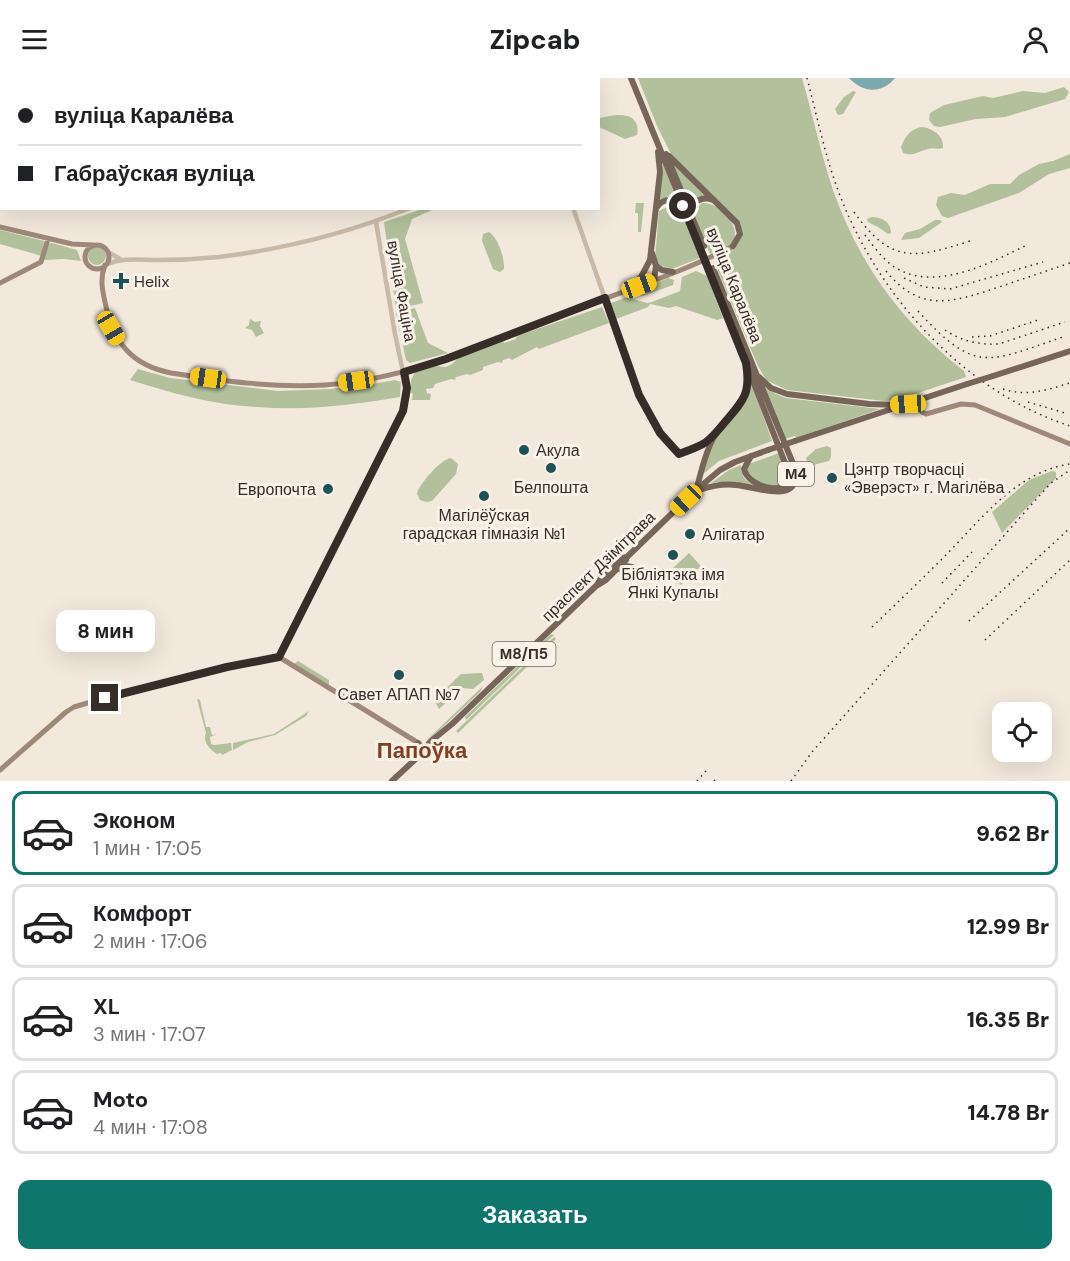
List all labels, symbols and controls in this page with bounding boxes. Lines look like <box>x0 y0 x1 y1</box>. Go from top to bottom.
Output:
text: Zipcab <box>489 22 581 57</box>
icon: menu <box>18 23 51 56</box>
icon: person <box>1019 23 1052 56</box>
text: вуліца Каралёва <box>54 101 234 130</box>
text: Габраўская вуліца <box>54 159 254 188</box>
route start <box>669 192 696 219</box>
street label: вуліца Каралёва <box>702 224 767 346</box>
street label: вуліца Фаціна <box>382 239 421 343</box>
place label: Helix <box>134 271 169 292</box>
car <box>619 271 659 301</box>
marker: Helix <box>112 272 130 290</box>
car <box>94 308 128 348</box>
car <box>189 367 227 389</box>
car <box>337 370 375 392</box>
car <box>890 394 926 414</box>
place label: Акула <box>536 440 580 461</box>
marker: Акула <box>517 443 531 457</box>
place label: Цэнтр творчасці «Эверэст» г. Магілёва <box>844 459 1004 498</box>
marker: Белпошта <box>544 461 558 475</box>
road number: М4 <box>778 462 814 486</box>
marker: Цэнтр творчасці «Эверэст» г. Магілёва <box>825 471 839 485</box>
place label: Белпошта <box>514 477 588 498</box>
place label: Европочта <box>237 479 316 500</box>
car <box>667 481 705 519</box>
marker: Европочта <box>321 482 335 496</box>
marker: Магілёўская гарадская гімназія №1 <box>477 489 491 503</box>
place label: Магілёўская гарадская гімназія №1 <box>403 505 565 544</box>
street label: праспект Дзімітрава <box>537 507 660 626</box>
place label: Алігатар <box>702 524 765 545</box>
marker: Алігатар <box>683 527 697 541</box>
marker: Бібліятэка імя Янкі Купалы <box>666 548 680 562</box>
place label: Бібліятэка імя Янкі Купалы <box>621 564 725 603</box>
callout: 8 мин <box>56 611 154 653</box>
text: 8 мин <box>77 618 134 644</box>
road number: М8/П5 <box>492 642 556 666</box>
marker: Савет АПАП №7 <box>392 668 406 682</box>
route end <box>91 684 118 711</box>
place label: Савет АПАП №7 <box>338 684 460 705</box>
map controls <box>992 702 1052 762</box>
button: locate <box>992 702 1052 762</box>
district label: Папоўка <box>377 736 468 765</box>
icon: car <box>21 806 75 860</box>
text: Эконом <box>93 806 176 835</box>
text: 9.62 Br <box>976 819 1049 848</box>
text: 1 мин · 17:05 <box>93 835 202 861</box>
icon: car <box>21 899 75 953</box>
text: Комфорт <box>93 899 192 928</box>
text: 12.99 Br <box>967 912 1049 941</box>
text: 2 мин · 17:06 <box>93 928 208 954</box>
icon: car <box>21 992 75 1046</box>
text: XL <box>93 992 120 1021</box>
text: 16.35 Br <box>967 1005 1049 1034</box>
text: 3 мин · 17:07 <box>93 1021 206 1047</box>
icon: car <box>21 1085 75 1139</box>
text: Moto <box>93 1085 148 1114</box>
text: 14.78 Br <box>968 1098 1049 1127</box>
text: 4 мин · 17:08 <box>93 1114 208 1140</box>
button: Заказать <box>18 1180 1052 1249</box>

